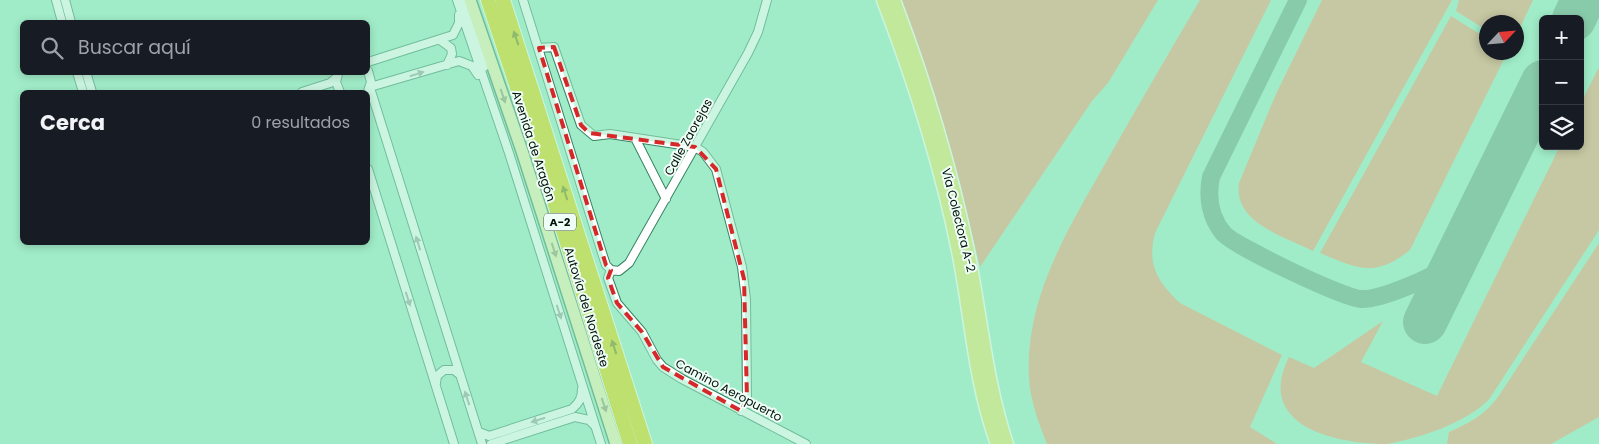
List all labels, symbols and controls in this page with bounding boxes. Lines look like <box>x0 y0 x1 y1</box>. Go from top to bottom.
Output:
north arrow <box>1479 15 1524 60</box>
map controls <box>1539 15 1584 150</box>
button: + <box>1539 15 1584 60</box>
search box <box>20 20 370 75</box>
one-way arrow <box>512 30 520 45</box>
icon: search <box>38 34 66 62</box>
text: Buscar aquí <box>78 34 191 61</box>
button: − <box>1539 60 1584 105</box>
one-way arrow <box>410 70 425 78</box>
one-way arrow <box>500 88 507 103</box>
street label: Avenida de Aragón <box>508 89 560 203</box>
street label: Calle Zaorejas <box>660 95 716 179</box>
button: layers <box>1539 105 1584 150</box>
text: Cerca <box>40 108 105 137</box>
text: 0 resultados <box>251 111 350 134</box>
street label: Vía Colectora A-2 <box>938 166 980 274</box>
one-way arrow <box>561 185 569 200</box>
road number: A-2 <box>544 213 576 230</box>
one-way arrow <box>414 235 421 250</box>
one-way arrow <box>550 243 558 258</box>
street label: Autovía del Nordeste <box>561 245 613 369</box>
one-way arrow <box>405 291 413 306</box>
one-way arrow <box>556 305 563 320</box>
one-way arrow <box>610 340 618 355</box>
street label: Camino Aeropuerto <box>673 355 786 426</box>
one-way arrow <box>463 390 470 405</box>
one-way arrow <box>600 397 608 412</box>
one-way arrow <box>531 416 546 424</box>

